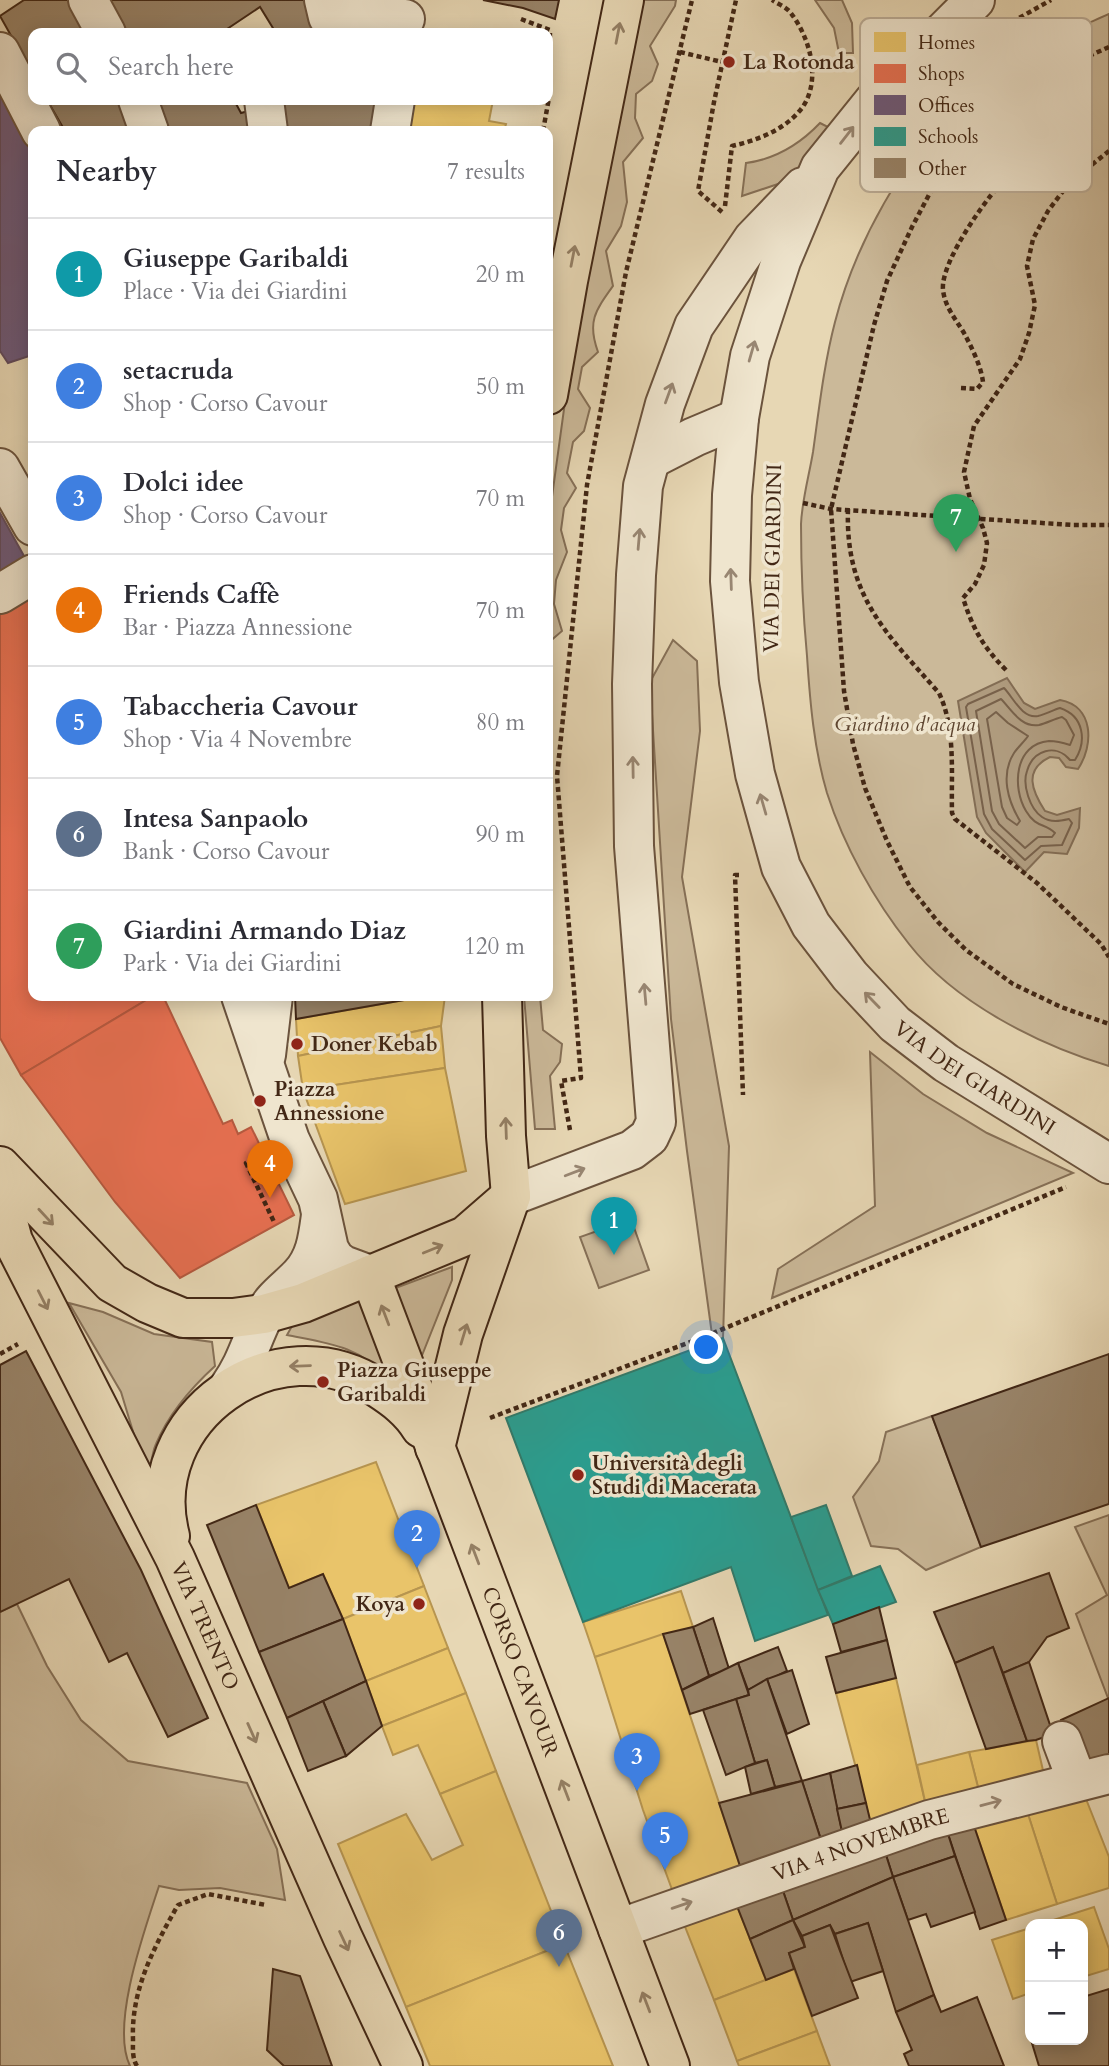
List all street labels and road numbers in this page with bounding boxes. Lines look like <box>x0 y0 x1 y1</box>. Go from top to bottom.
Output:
street label: VIA DEI GIARDINI <box>757 463 789 653</box>
street label: VIA DEI GIARDINI <box>888 1014 1061 1142</box>
street label: VIA TRENTO <box>164 1557 246 1695</box>
street label: CORSO CAVOUR <box>475 1582 566 1761</box>
street label: VIA 4 NOVEMBRE <box>768 1801 952 1888</box>

